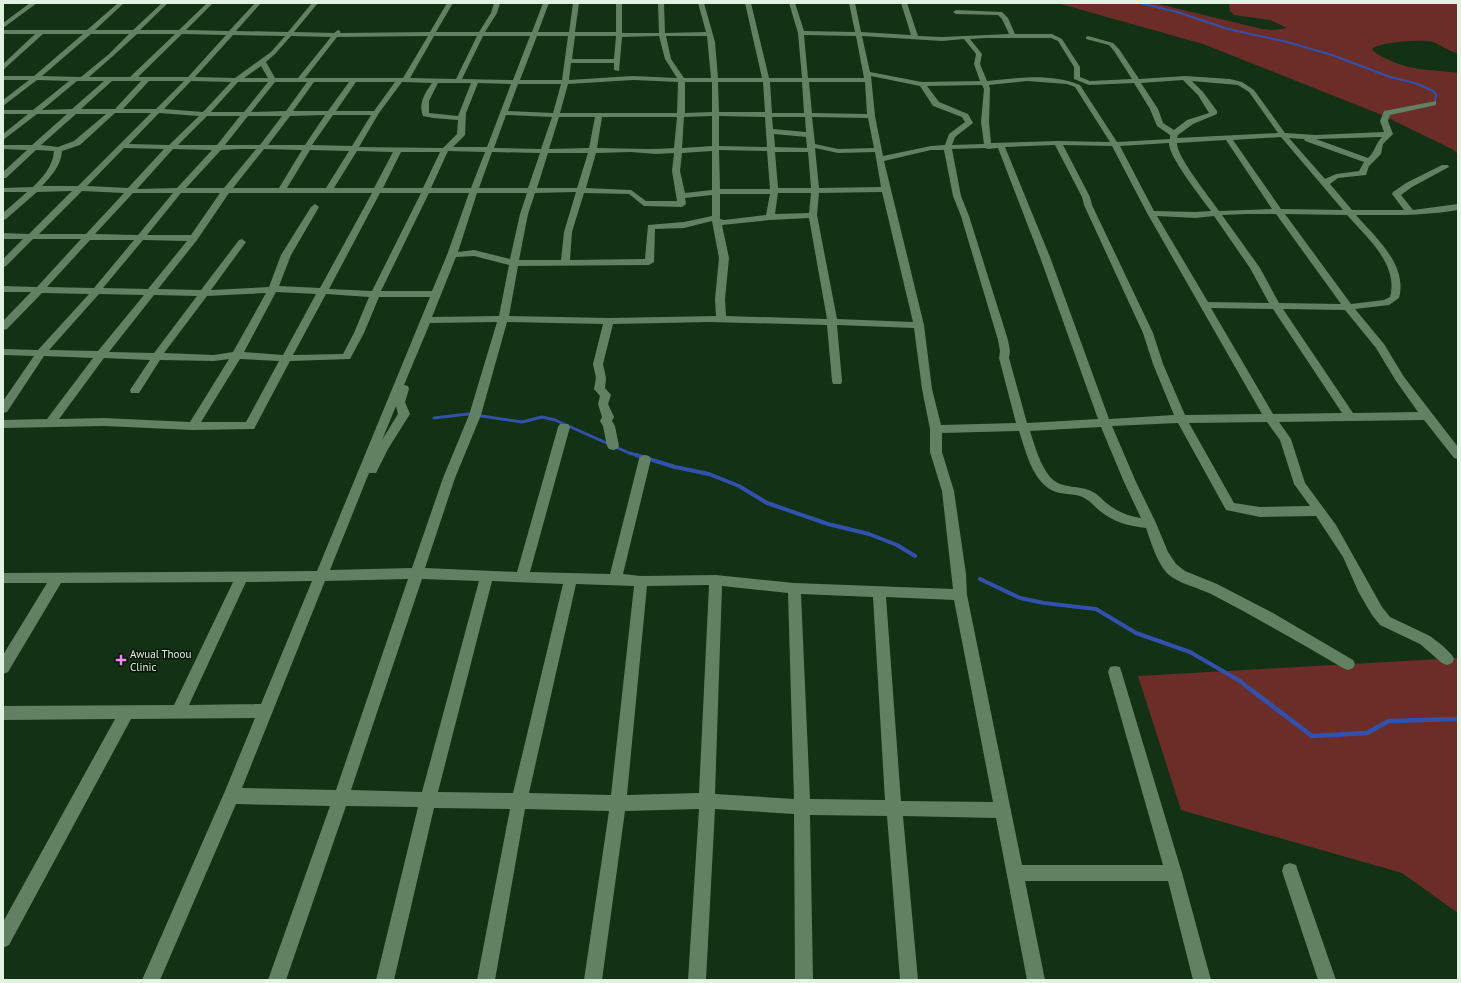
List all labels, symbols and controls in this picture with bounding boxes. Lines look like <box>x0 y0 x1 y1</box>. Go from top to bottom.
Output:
place label: Awual Thoou Clinic <box>130 647 191 674</box>
marker: Awual Thoou Clinic <box>115 654 127 666</box>

